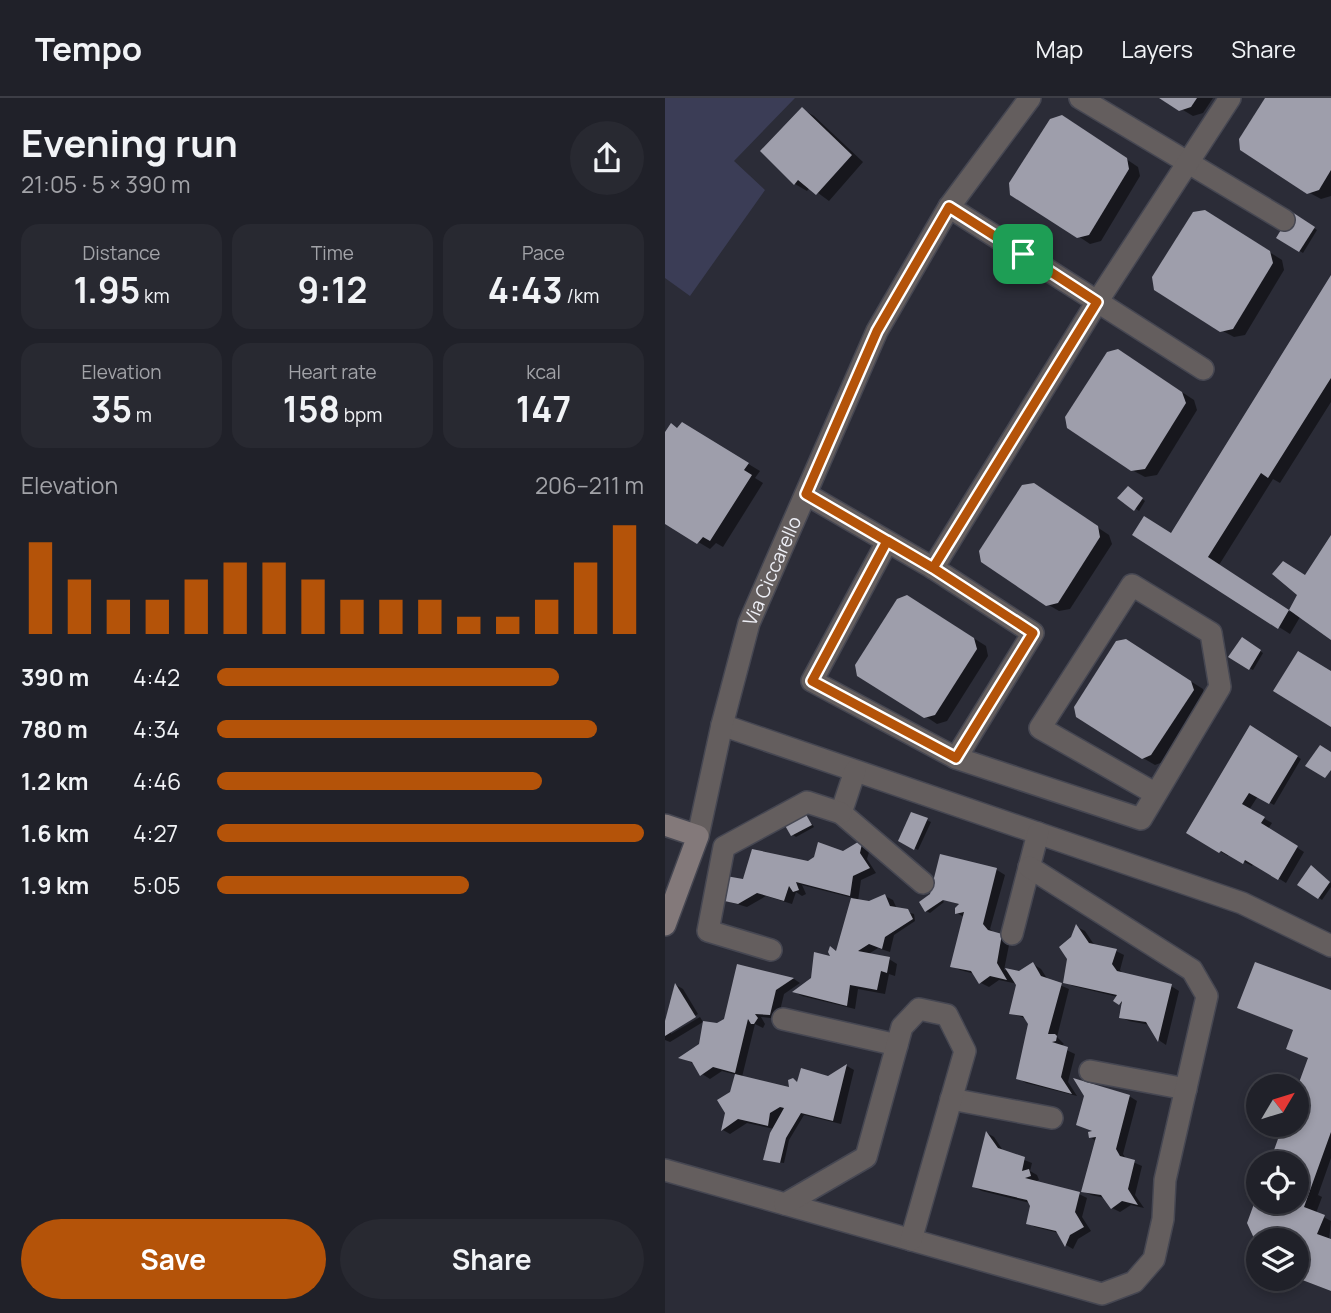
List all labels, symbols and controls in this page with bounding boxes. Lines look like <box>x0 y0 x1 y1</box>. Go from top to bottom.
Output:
text: Tempo <box>35 26 142 71</box>
text: Map <box>1036 32 1083 65</box>
text: Layers <box>1121 32 1193 65</box>
text: Share <box>1231 32 1296 65</box>
text: Evening run <box>21 116 238 168</box>
button: share <box>570 121 644 195</box>
text: 21:05 · 5 × 390 m <box>21 168 191 200</box>
pin <box>993 224 1053 284</box>
icon: arrive <box>1004 235 1042 273</box>
text: Distance <box>83 240 160 266</box>
text: Time <box>311 240 354 266</box>
text: Pace <box>522 240 565 266</box>
text: 1.95 <box>73 266 140 314</box>
text: 9:12 <box>298 266 367 314</box>
text: 4:43 <box>488 266 563 314</box>
text: km <box>140 283 170 309</box>
text: /km <box>563 283 599 309</box>
text: Elevation <box>81 359 162 385</box>
text: Heart rate <box>288 359 377 385</box>
text: kcal <box>526 359 561 385</box>
text: 35 <box>91 385 132 433</box>
text: 158 <box>283 385 340 433</box>
text: 147 <box>516 385 571 433</box>
text: m <box>132 402 152 428</box>
text: bpm <box>340 402 382 428</box>
text: Elevation <box>21 469 118 501</box>
text: 206–211 m <box>535 469 644 501</box>
street label: Via Ciccarello <box>736 512 807 630</box>
text: 390 m <box>21 661 89 693</box>
text: 4:42 <box>133 661 180 693</box>
text: 780 m <box>21 713 88 745</box>
text: 4:34 <box>133 713 180 745</box>
text: 1.2 km <box>21 765 88 797</box>
text: 4:46 <box>133 765 181 797</box>
text: 1.6 km <box>21 817 89 849</box>
text: 4:27 <box>133 817 178 849</box>
text: 1.9 km <box>21 869 89 901</box>
text: 5:05 <box>133 869 180 901</box>
north arrow <box>1246 1074 1309 1138</box>
map controls <box>1246 1074 1309 1291</box>
button: locate <box>1246 1151 1309 1214</box>
button: Save <box>21 1219 326 1299</box>
button: Share <box>340 1219 644 1299</box>
button: layers <box>1246 1228 1309 1291</box>

